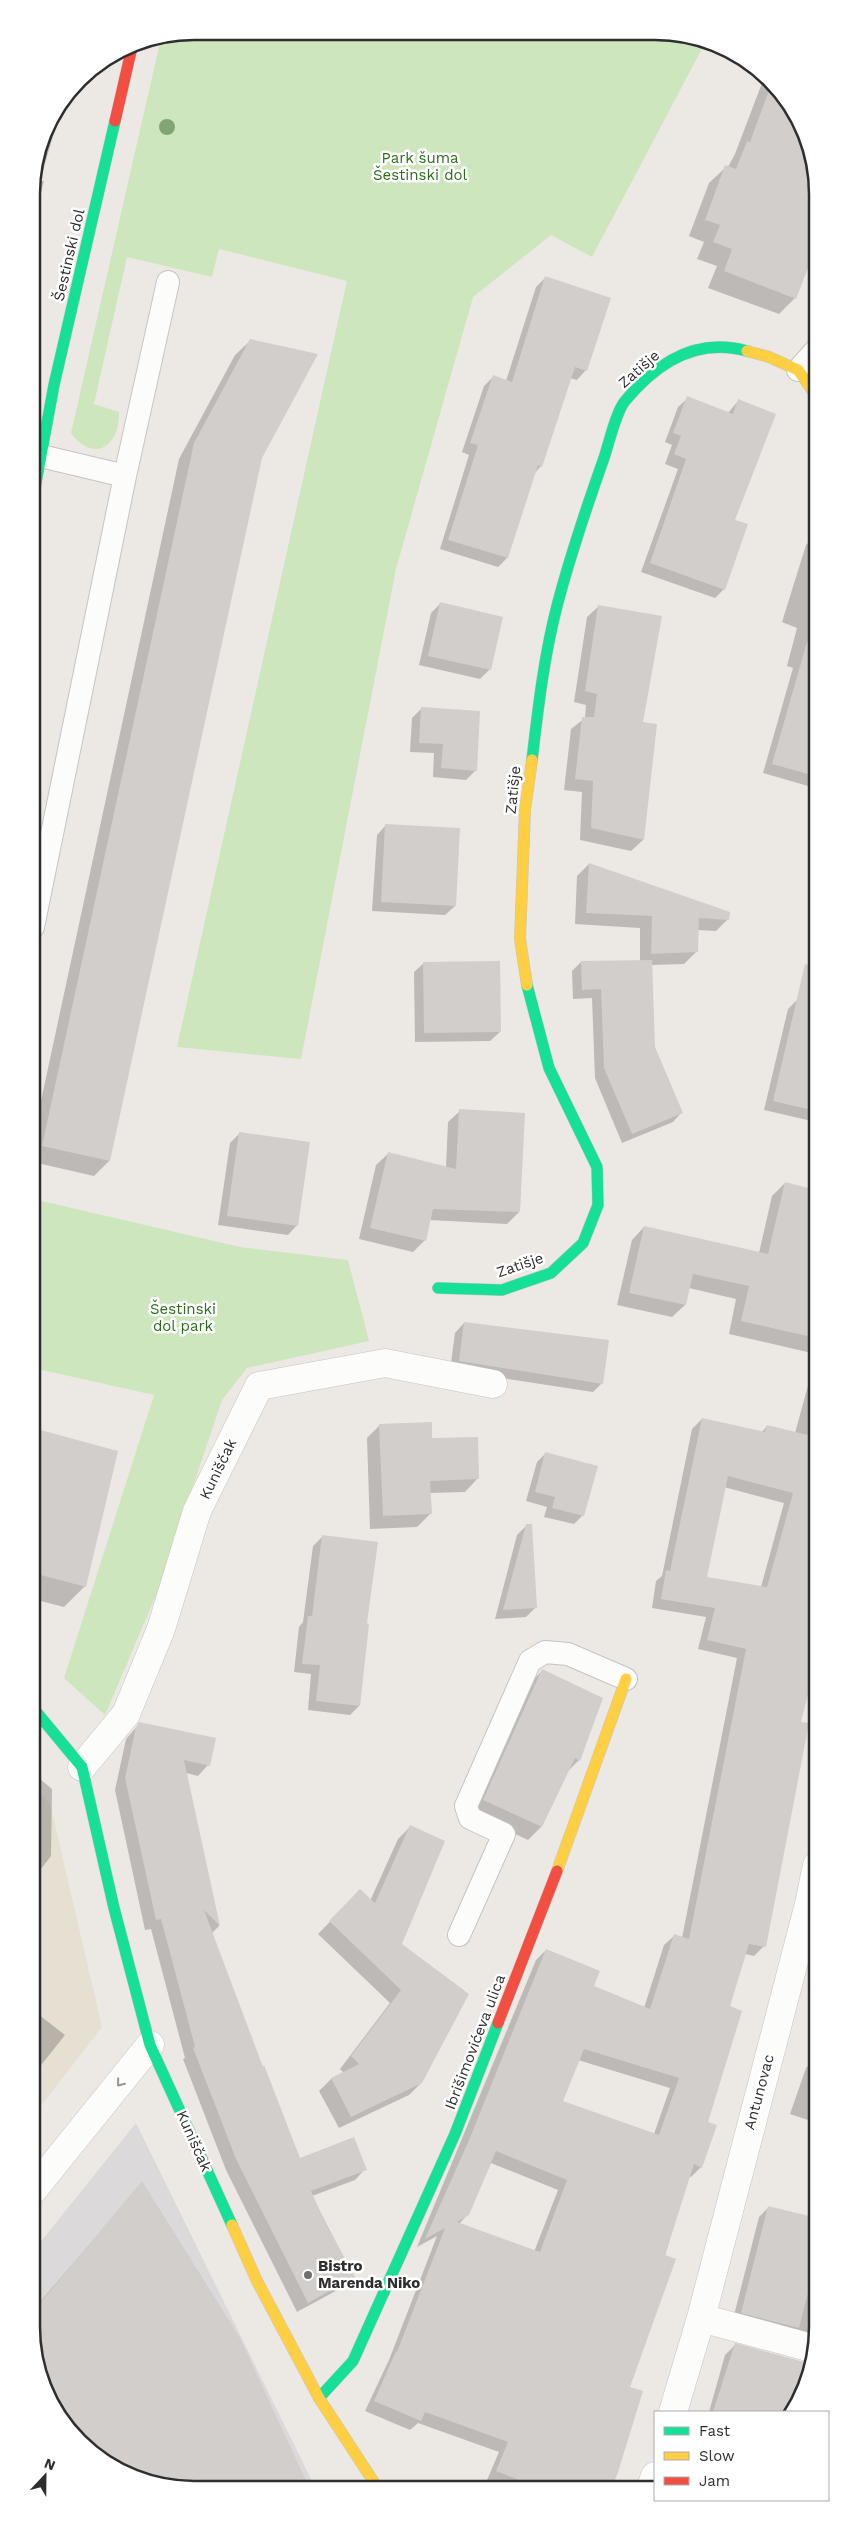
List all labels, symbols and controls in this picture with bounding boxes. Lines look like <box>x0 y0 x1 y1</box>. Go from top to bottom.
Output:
park label: Park šuma Šestinski dol <box>373 149 468 184</box>
street label: Šestinski dol <box>49 206 88 303</box>
street label: Zatišje <box>615 346 663 392</box>
street label: Zatišje <box>502 765 524 815</box>
street label: Zatišje <box>494 1249 546 1281</box>
park label: Šestinski dol park <box>150 1299 216 1335</box>
street label: Kuniščak <box>196 1435 241 1502</box>
street label: Ibrišimovićeva ulica <box>441 1971 509 2112</box>
street label: Antunovac <box>740 2052 778 2132</box>
one-way arrow <box>117 2077 125 2086</box>
street label: Kuniščak <box>172 2108 216 2175</box>
place label: Bistro Marenda Niko <box>318 2257 420 2292</box>
marker: Bistro Marenda Niko <box>302 2269 314 2281</box>
legend <box>654 2411 829 2501</box>
text: Fast <box>699 2422 731 2440</box>
text: Slow <box>699 2447 735 2465</box>
north arrow <box>20 2451 70 2501</box>
text: N <box>42 2455 58 2473</box>
text: Jam <box>699 2472 730 2490</box>

